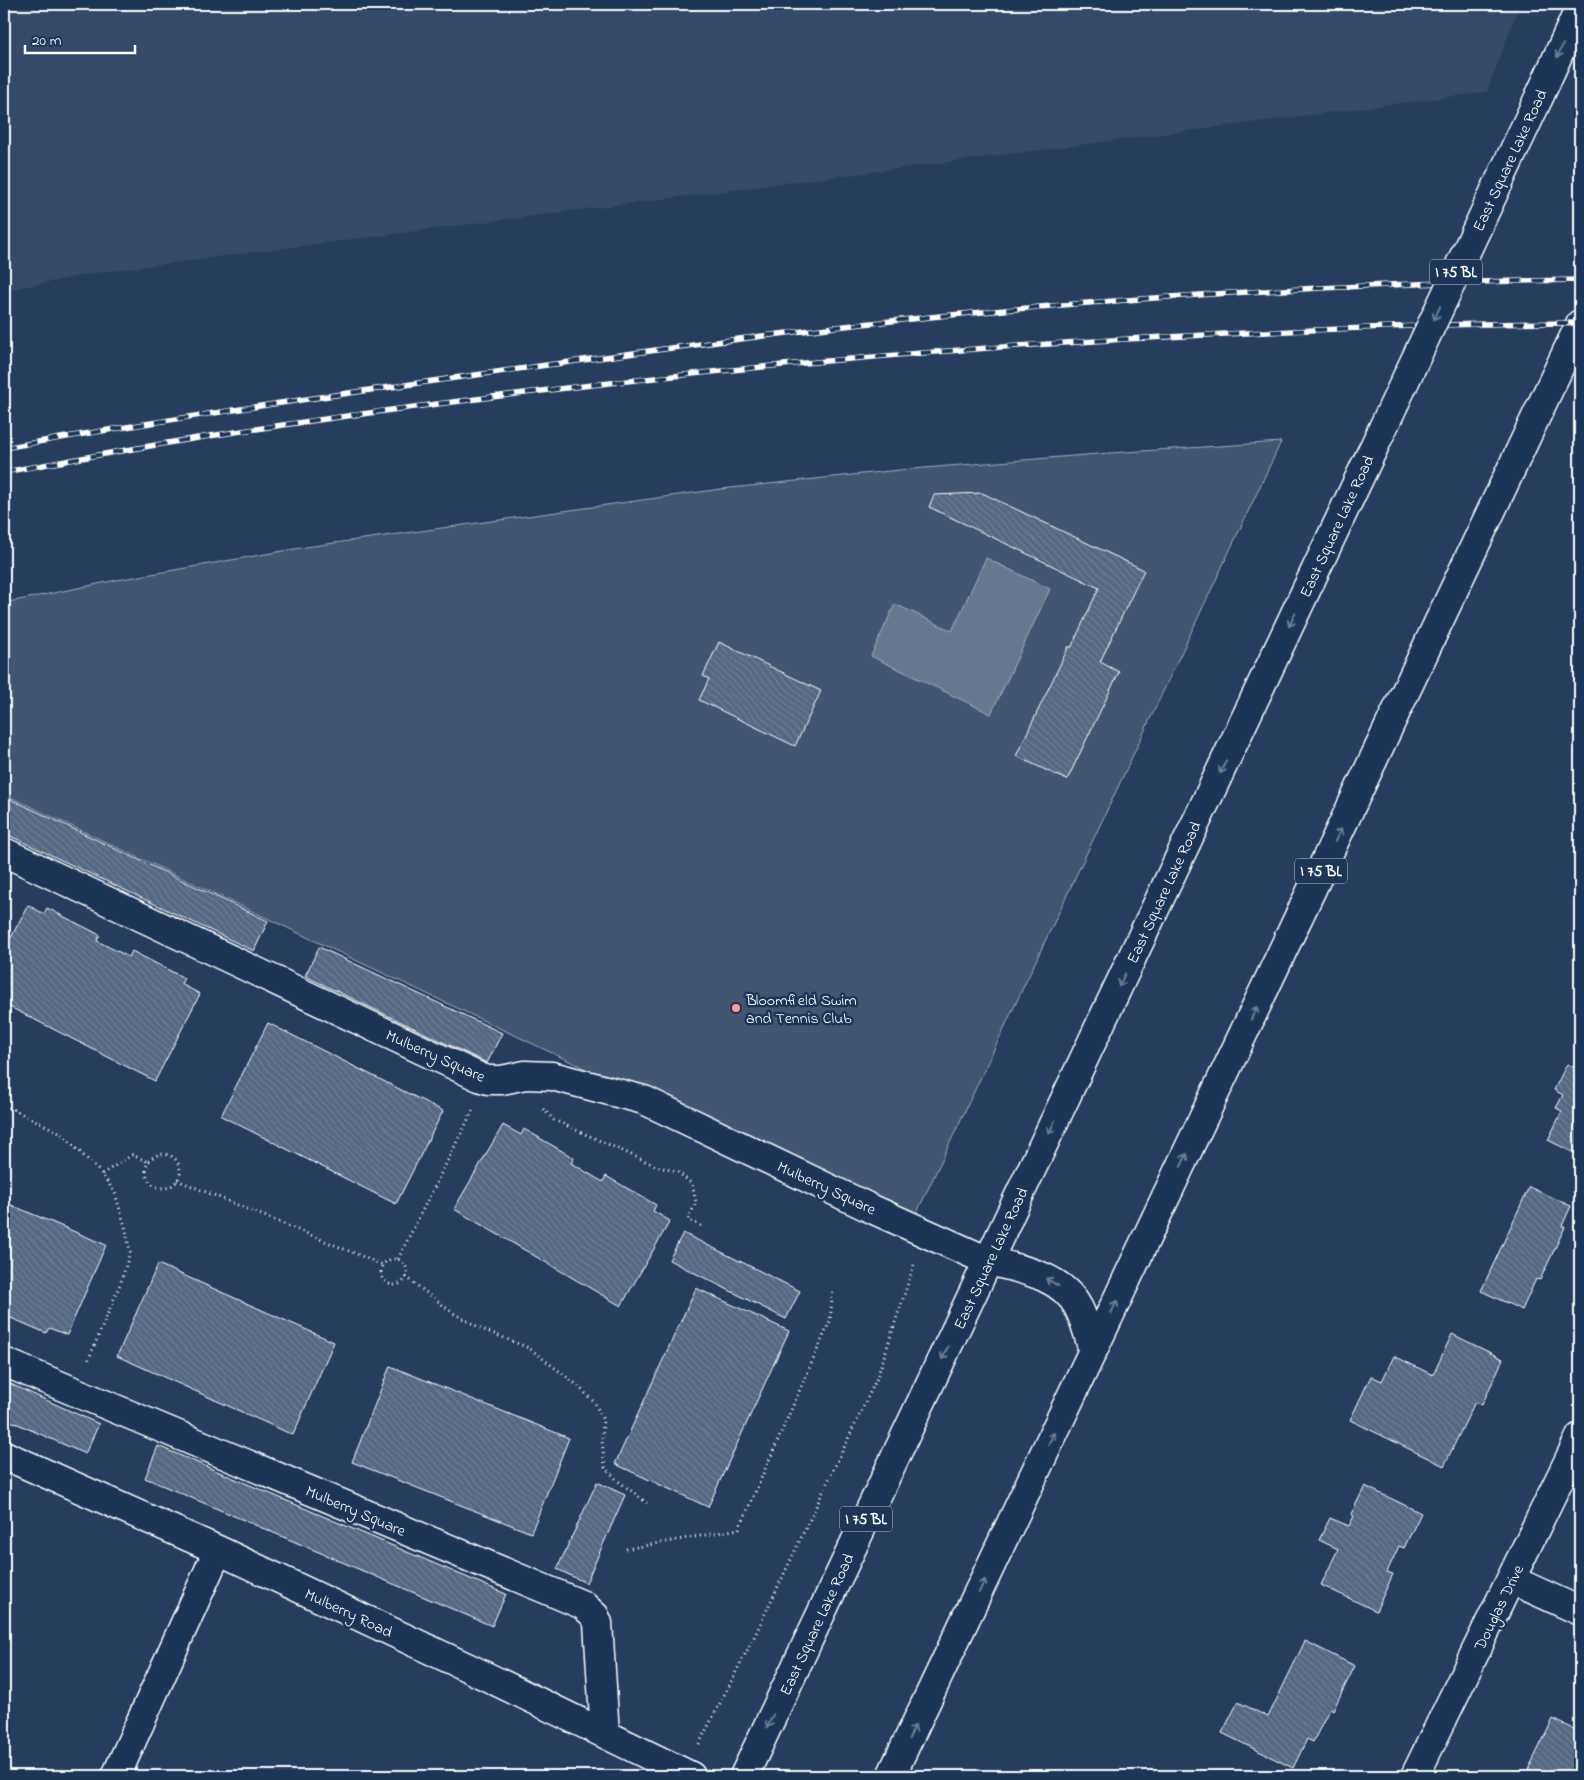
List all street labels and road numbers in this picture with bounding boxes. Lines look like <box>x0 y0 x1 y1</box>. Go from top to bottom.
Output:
street label: East Square Lake Road <box>1467 86 1554 236</box>
road number: I 75 BL <box>1430 260 1482 284</box>
street label: East Square Lake Road <box>1294 452 1381 602</box>
street label: East Square Lake Road <box>1121 818 1208 968</box>
road number: I 75 BL <box>1295 858 1347 884</box>
street label: Mulberry Square <box>382 1024 490 1090</box>
street label: Mulberry Square <box>773 1155 880 1223</box>
street label: East Square Lake Road <box>948 1184 1035 1334</box>
street label: Mulberry Square <box>301 1480 410 1544</box>
road number: I 75 BL <box>840 1506 892 1532</box>
street label: East Square Lake Road <box>774 1550 861 1700</box>
street label: Douglas Drive <box>1468 1560 1531 1656</box>
street label: Mulberry Road <box>300 1583 396 1645</box>

